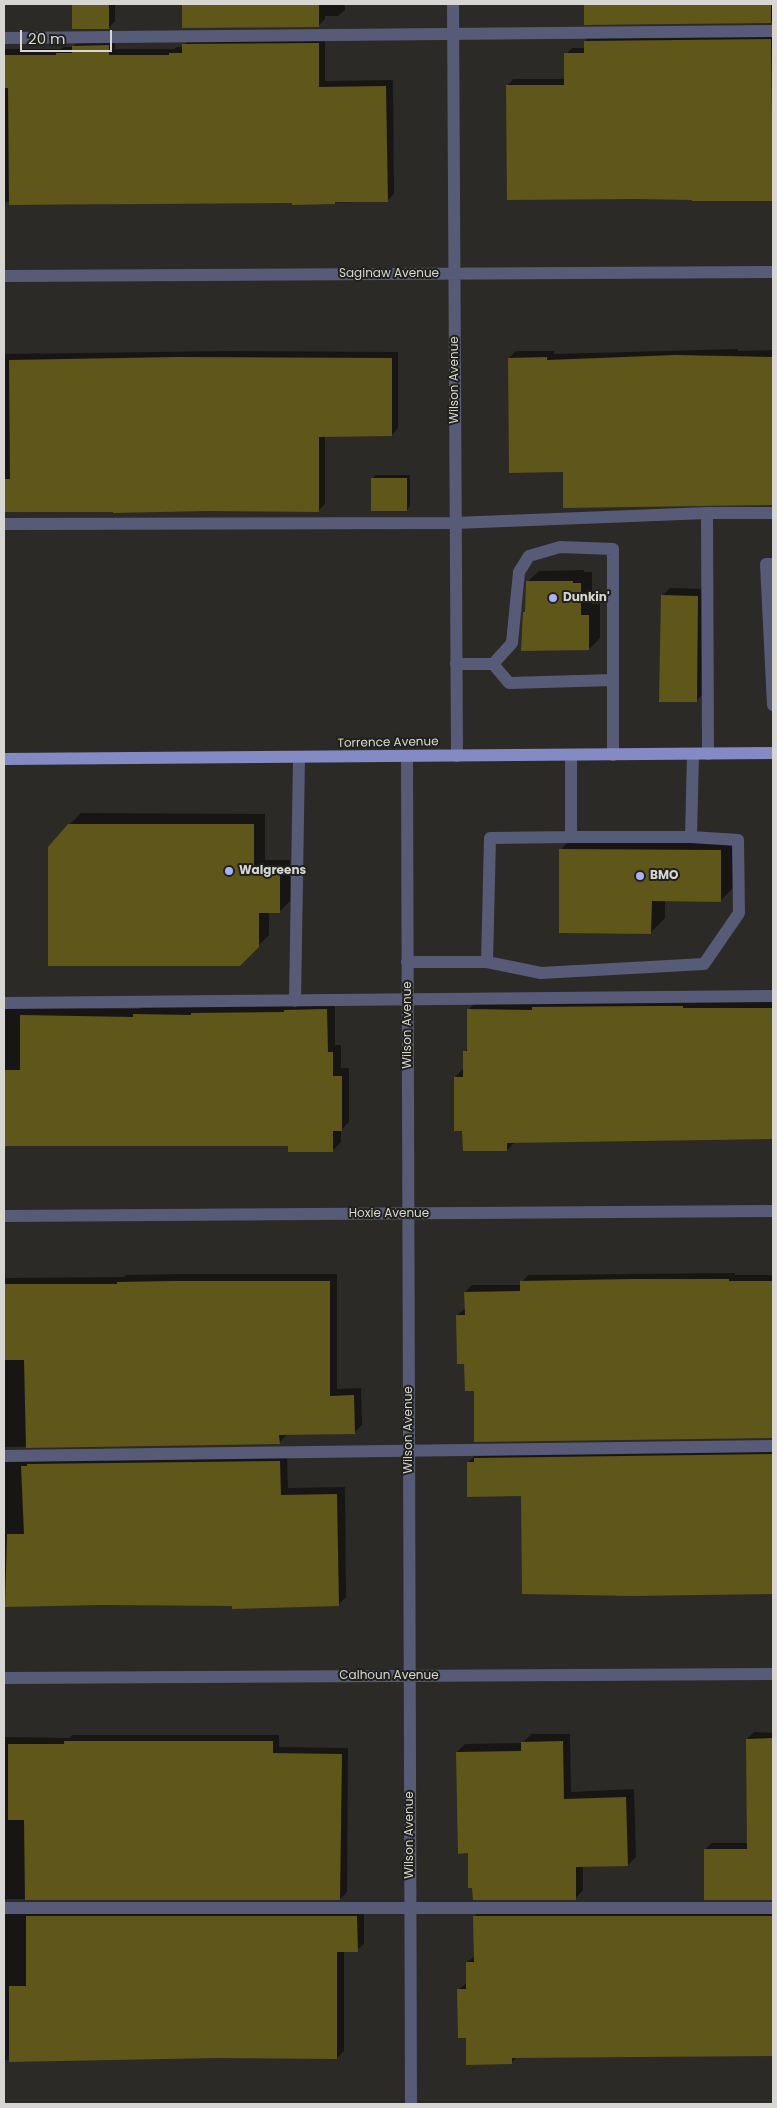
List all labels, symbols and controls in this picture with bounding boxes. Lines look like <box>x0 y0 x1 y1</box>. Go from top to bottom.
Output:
scale bar <box>22 20 115 52</box>
text: 20 m <box>28 28 66 49</box>
street label: Saginaw Avenue <box>339 267 439 281</box>
street label: Wilson Avenue <box>448 336 462 424</box>
place label: Dunkin' <box>563 591 610 605</box>
marker: Dunkin' <box>547 592 559 604</box>
street label: Torrence Avenue <box>337 735 439 751</box>
place label: Walgreens <box>239 864 306 878</box>
marker: Walgreens <box>223 865 235 877</box>
place label: BMO <box>650 869 678 883</box>
marker: BMO <box>634 870 646 882</box>
street label: Wilson Avenue <box>401 981 415 1069</box>
street label: Hoxie Avenue <box>349 1207 429 1221</box>
street label: Wilson Avenue <box>402 1386 416 1474</box>
street label: Calhoun Avenue <box>339 1669 439 1683</box>
street label: Wilson Avenue <box>403 1791 417 1879</box>

